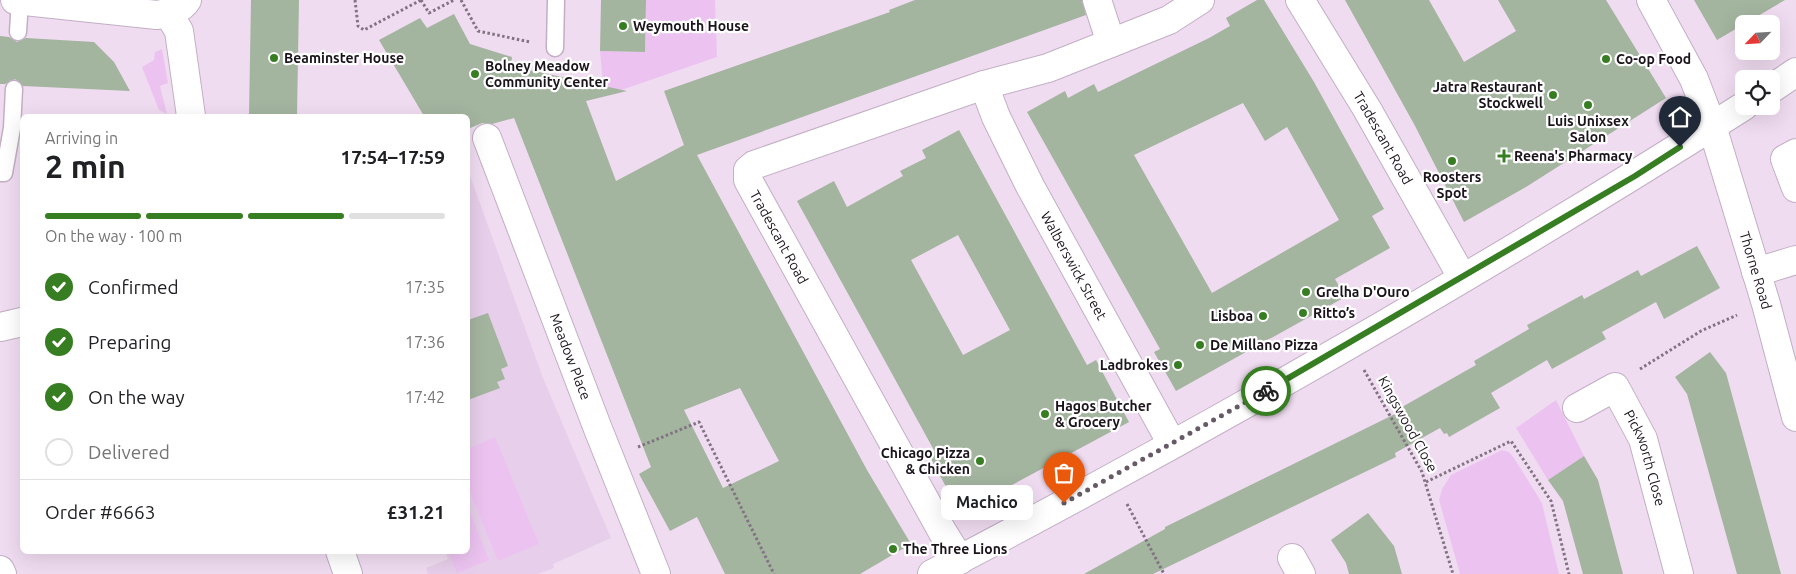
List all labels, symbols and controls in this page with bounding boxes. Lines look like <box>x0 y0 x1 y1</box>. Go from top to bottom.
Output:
north arrow <box>1735 15 1780 60</box>
map controls <box>1735 15 1780 115</box>
place label: Weymouth House <box>633 18 749 34</box>
marker: Weymouth House <box>617 20 629 32</box>
place label: Beaminster House <box>284 50 404 66</box>
place label: Co-op Food <box>1616 51 1691 67</box>
marker: Beaminster House <box>268 52 280 64</box>
marker: Co-op Food <box>1600 53 1612 65</box>
place label: Bolney Meadow Community Center <box>485 58 608 90</box>
marker: Bolney Meadow Community Center <box>469 68 481 80</box>
button: locate <box>1735 70 1780 115</box>
place label: Jatra Restaurant Stockwell <box>1433 79 1543 111</box>
street label: Tradescant Road <box>1350 88 1416 187</box>
marker: Jatra Restaurant Stockwell <box>1547 89 1559 101</box>
pin <box>1659 96 1701 147</box>
marker: Luis Unixsex Salon <box>1582 99 1594 111</box>
icon: home <box>1666 103 1694 131</box>
place label: Luis Unixsex Salon <box>1547 113 1629 145</box>
text: Arriving in <box>45 129 118 147</box>
text: 17:54–17:59 <box>340 146 445 168</box>
text: 2 min <box>45 148 126 184</box>
place label: Reena's Pharmacy <box>1514 148 1633 164</box>
marker: Reena's Pharmacy <box>1498 150 1510 162</box>
marker: Roosters Spot <box>1446 155 1458 167</box>
place label: Roosters Spot <box>1423 169 1482 201</box>
street label: Tradescant Road <box>747 187 811 287</box>
street label: Walberswick Street <box>1038 209 1110 323</box>
text: On the way · 100 m <box>45 227 182 245</box>
street label: Thorne Road <box>1736 229 1775 311</box>
icon: check <box>45 273 73 301</box>
text: Confirmed <box>88 276 179 298</box>
text: 17:35 <box>405 278 445 296</box>
place label: Grelha D'Ouro <box>1316 284 1410 300</box>
marker: Grelha D'Ouro <box>1300 286 1312 298</box>
place label: Ritto’s <box>1313 305 1356 321</box>
marker: Ritto’s <box>1297 307 1309 319</box>
place label: Lisboa <box>1210 308 1253 324</box>
marker: Lisboa <box>1257 310 1269 322</box>
street label: Meadow Place <box>547 311 594 402</box>
icon: check <box>45 328 73 356</box>
text: Preparing <box>88 331 172 353</box>
text: 17:36 <box>405 333 445 351</box>
place label: De Millano Pizza <box>1210 337 1318 353</box>
marker: De Millano Pizza <box>1194 339 1206 351</box>
place label: Ladbrokes <box>1100 357 1168 373</box>
marker: Ladbrokes <box>1172 359 1184 371</box>
courier <box>1241 366 1291 416</box>
street label: Kingswood Close <box>1375 373 1441 475</box>
icon: bike <box>1252 377 1280 405</box>
icon: check <box>45 383 73 411</box>
text: On the way <box>88 386 185 408</box>
text: 17:42 <box>405 388 445 406</box>
place label: Hagos Butcher & Grocery <box>1055 398 1152 430</box>
street label: Pickworth Close <box>1621 407 1668 508</box>
marker: Hagos Butcher & Grocery <box>1039 408 1051 420</box>
text: Delivered <box>88 441 170 463</box>
place label: Chicago Pizza & Chicken <box>881 445 970 477</box>
pin <box>1043 452 1085 503</box>
marker: Chicago Pizza & Chicken <box>974 455 986 467</box>
icon: bag <box>1050 459 1078 487</box>
callout: Machico <box>942 486 1034 520</box>
text: Machico <box>956 493 1018 511</box>
text: Order #6663 <box>45 501 155 523</box>
text: £31.21 <box>387 501 445 523</box>
place label: The Three Lions <box>903 541 1008 557</box>
marker: The Three Lions <box>887 543 899 555</box>

